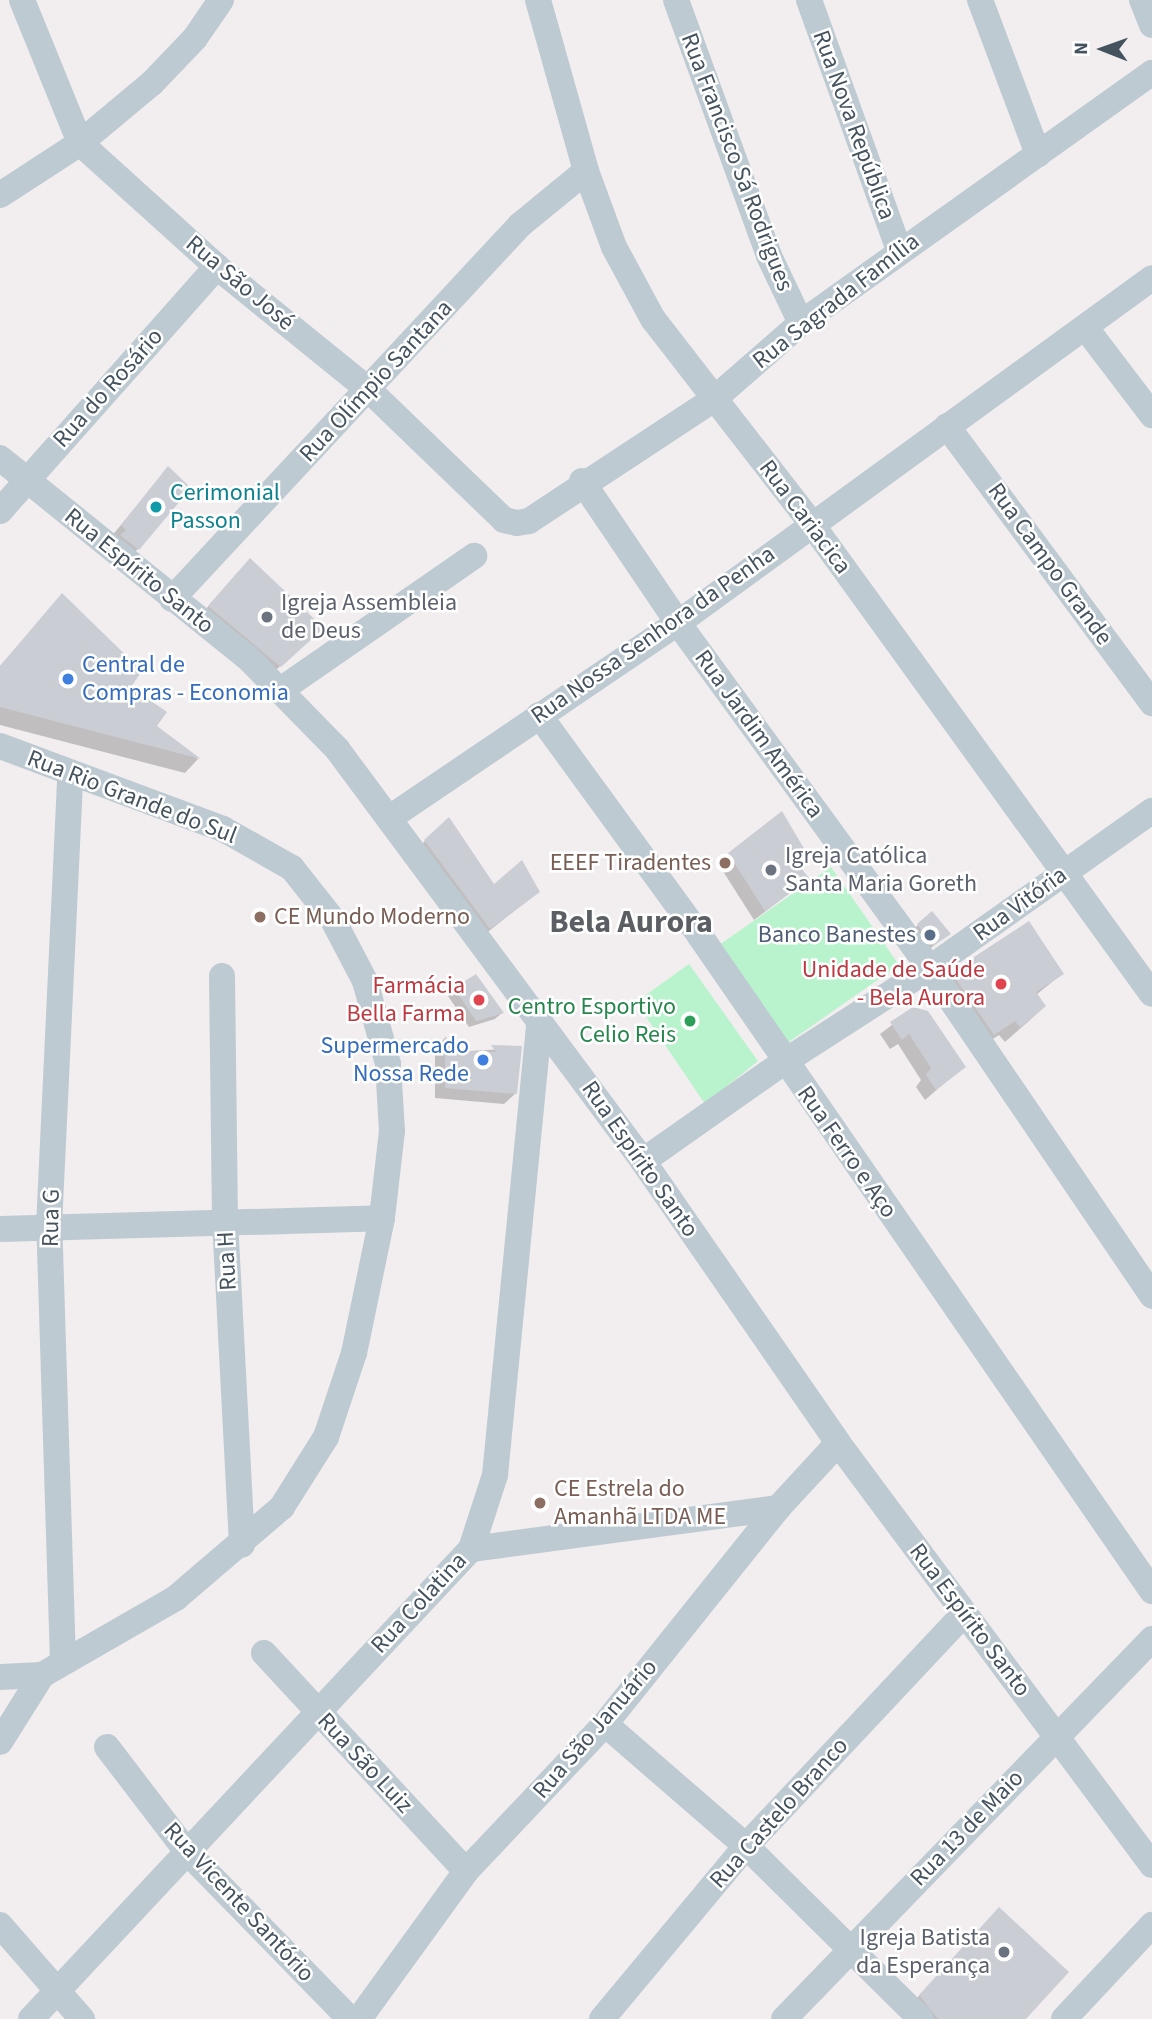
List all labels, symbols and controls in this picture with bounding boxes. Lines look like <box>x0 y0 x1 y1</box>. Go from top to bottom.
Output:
north arrow <box>1068 14 1138 84</box>
street label: Rua Nova República <box>806 26 902 224</box>
street label: Rua Francisco Sá Rodrigues <box>674 29 800 295</box>
text: N <box>1068 42 1095 55</box>
street label: Rua Sagrada Família <box>747 227 925 375</box>
street label: Rua São José <box>180 229 300 337</box>
street label: Rua Olímpio Santana <box>293 294 459 468</box>
street label: Rua do Rosário <box>47 322 169 454</box>
street label: Rua Cariacica <box>753 454 857 580</box>
street label: Rua Campo Grande <box>981 477 1119 651</box>
place label: Cerimonial Passon <box>170 479 280 535</box>
marker: Cerimonial Passon <box>148 499 164 515</box>
street label: Rua Espírito Santo <box>58 502 220 640</box>
street label: Rua Nossa Senhora da Penha <box>526 540 780 730</box>
place label: Igreja Assembleia de Deus <box>281 589 457 645</box>
marker: Igreja Assembleia de Deus <box>259 609 275 625</box>
street label: Rua Jardim América <box>688 644 830 824</box>
place label: Central de Compras - Economia <box>82 651 289 707</box>
marker: Central de Compras - Economia <box>60 671 76 687</box>
street label: Rua Rio Grande do Sul <box>23 744 241 850</box>
place label: Igreja Católica Santa Maria Goreth <box>785 842 977 898</box>
place label: EEEF Tiradentes <box>550 849 711 877</box>
marker: EEEF Tiradentes <box>717 855 733 871</box>
street label: Rua Vitória <box>967 860 1073 948</box>
marker: Igreja Católica Santa Maria Goreth <box>763 862 779 878</box>
place label: CE Mundo Moderno <box>274 903 470 931</box>
district label: Bela Aurora <box>549 903 713 941</box>
marker: CE Mundo Moderno <box>252 909 268 925</box>
place label: Banco Banestes <box>758 921 916 949</box>
marker: Banco Banestes <box>922 927 938 943</box>
place label: Unidade de Saúde - Bela Aurora <box>802 956 985 1012</box>
place label: Farmácia Bella Farma <box>346 972 465 1028</box>
marker: Unidade de Saúde - Bela Aurora <box>991 974 1011 994</box>
marker: Farmácia Bella Farma <box>471 992 487 1008</box>
place label: Centro Esportivo Celio Reis <box>508 993 676 1049</box>
marker: Centro Esportivo Celio Reis <box>682 1013 698 1029</box>
place label: Supermercado Nossa Rede <box>321 1032 469 1088</box>
marker: Supermercado Nossa Rede <box>475 1052 491 1068</box>
street label: Rua Espírito Santo <box>575 1075 705 1243</box>
street label: Rua Ferro e Aço <box>791 1080 903 1224</box>
street label: Rua G <box>36 1189 66 1247</box>
street label: Rua H <box>211 1231 243 1291</box>
place label: CE Estrela do Amanhã LTDA ME <box>554 1475 726 1531</box>
marker: CE Estrela do Amanhã LTDA ME <box>532 1495 548 1511</box>
street label: Rua Espírito Santo <box>903 1538 1037 1702</box>
street label: Rua Colatina <box>365 1547 473 1659</box>
street label: Rua São Januário <box>527 1653 663 1805</box>
street label: Rua São Luiz <box>311 1707 419 1819</box>
street label: Rua Castelo Branco <box>704 1732 854 1894</box>
street label: Rua 13 de Maio <box>904 1764 1030 1892</box>
street label: Rua Vicente Santório <box>158 1816 320 1988</box>
place label: Igreja Batista da Esperança <box>856 1924 990 1980</box>
marker: Igreja Batista da Esperança <box>996 1944 1012 1960</box>

